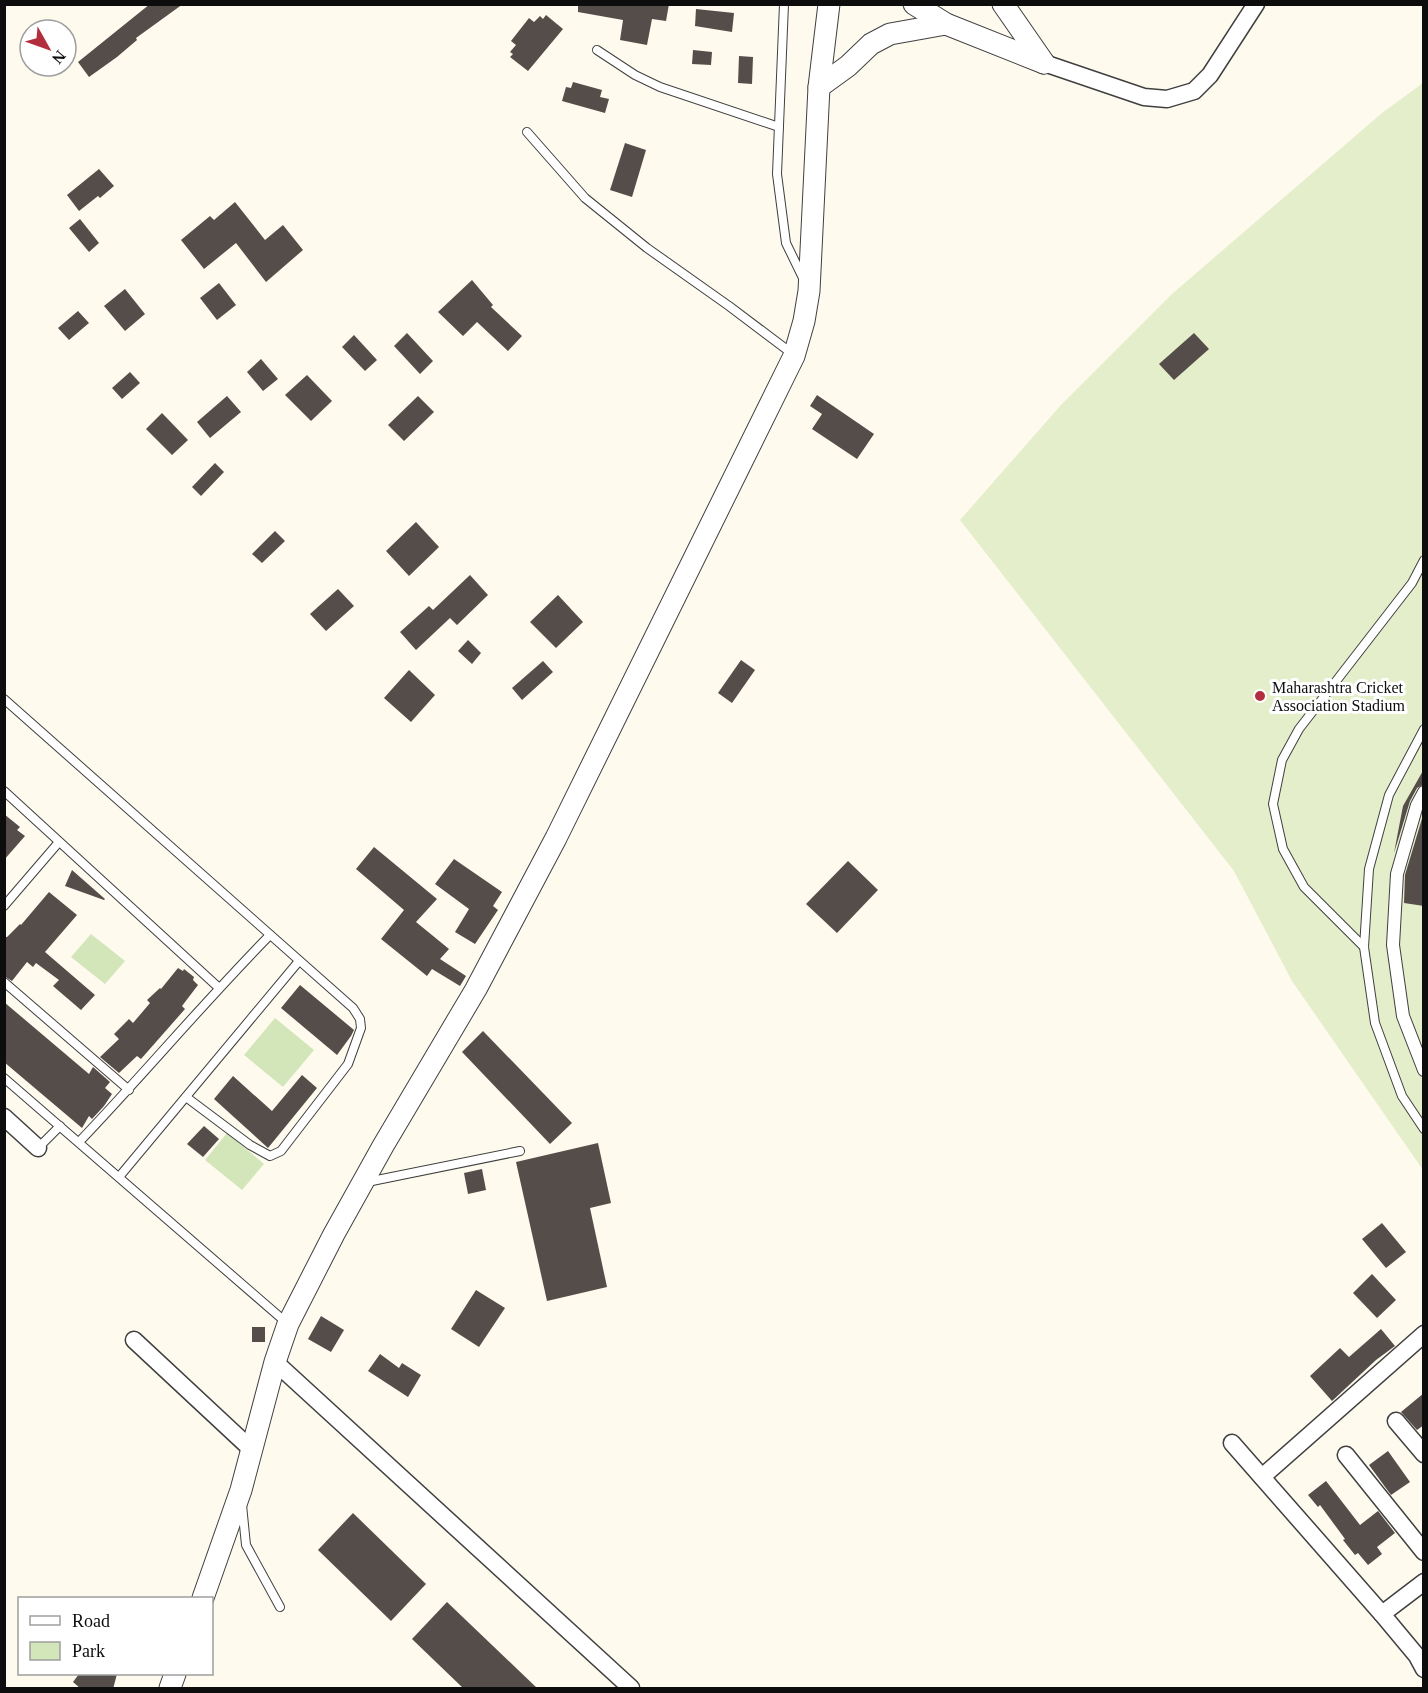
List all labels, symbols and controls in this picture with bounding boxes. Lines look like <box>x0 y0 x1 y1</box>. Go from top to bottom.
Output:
north arrow <box>18 18 78 78</box>
text: N <box>49 47 69 68</box>
place label: Maharashtra Cricket Association Stadium <box>1272 679 1405 714</box>
marker: Maharashtra Cricket Association Stadium <box>1253 689 1267 703</box>
legend <box>18 1597 213 1675</box>
text: Road <box>72 1611 110 1631</box>
text: Park <box>72 1641 105 1661</box>

